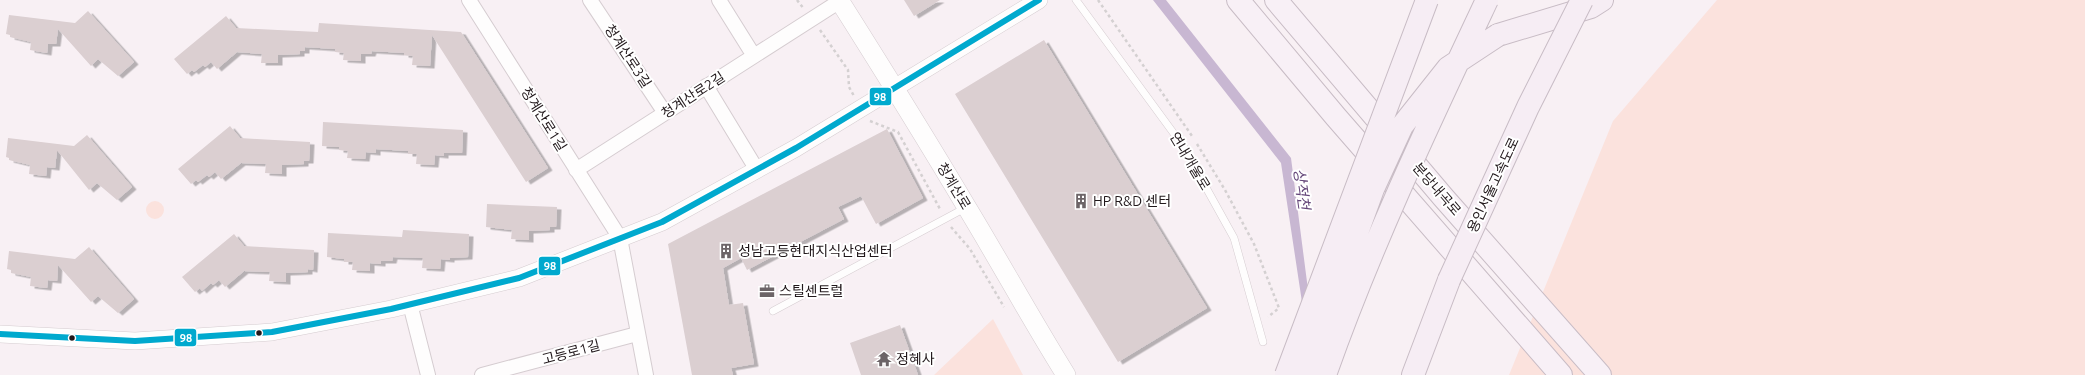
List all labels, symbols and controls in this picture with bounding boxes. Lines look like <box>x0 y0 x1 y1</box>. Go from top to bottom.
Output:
street label: 청계산로3길 <box>602 21 654 91</box>
street label: 청계산로2길 <box>658 69 728 121</box>
street label: 청계산로1길 <box>518 84 570 154</box>
line badge: 98 <box>869 87 892 106</box>
text: 98 <box>874 91 886 103</box>
street label: 연내개울로 <box>1167 129 1214 193</box>
street label: 용인서울고속도로 <box>1464 135 1522 235</box>
street label: 분당내곡로 <box>1410 159 1464 219</box>
street label: 청계산로 <box>934 160 974 212</box>
water label: 상적천 <box>1291 167 1314 213</box>
building icon: HP R&D 센터 <box>1072 192 1090 210</box>
place label: HP R&D 센터 <box>1093 193 1171 209</box>
building icon: 성남고등현대지식산업센터 <box>717 242 735 260</box>
place label: 성남고등현대지식산업센터 <box>738 243 893 259</box>
line badge: 98 <box>538 256 561 276</box>
text: 98 <box>544 260 556 272</box>
office icon: 스틸센트럴 <box>758 282 776 300</box>
place label: 스틸센트럴 <box>779 283 843 299</box>
line badge: 98 <box>174 328 197 347</box>
unlabelled marker <box>254 328 264 338</box>
text: 98 <box>180 332 192 344</box>
unlabelled marker <box>67 333 77 343</box>
street label: 고등로1길 <box>540 337 602 367</box>
temple icon: 정혜사 <box>875 350 893 368</box>
place label: 정혜사 <box>896 351 935 367</box>

